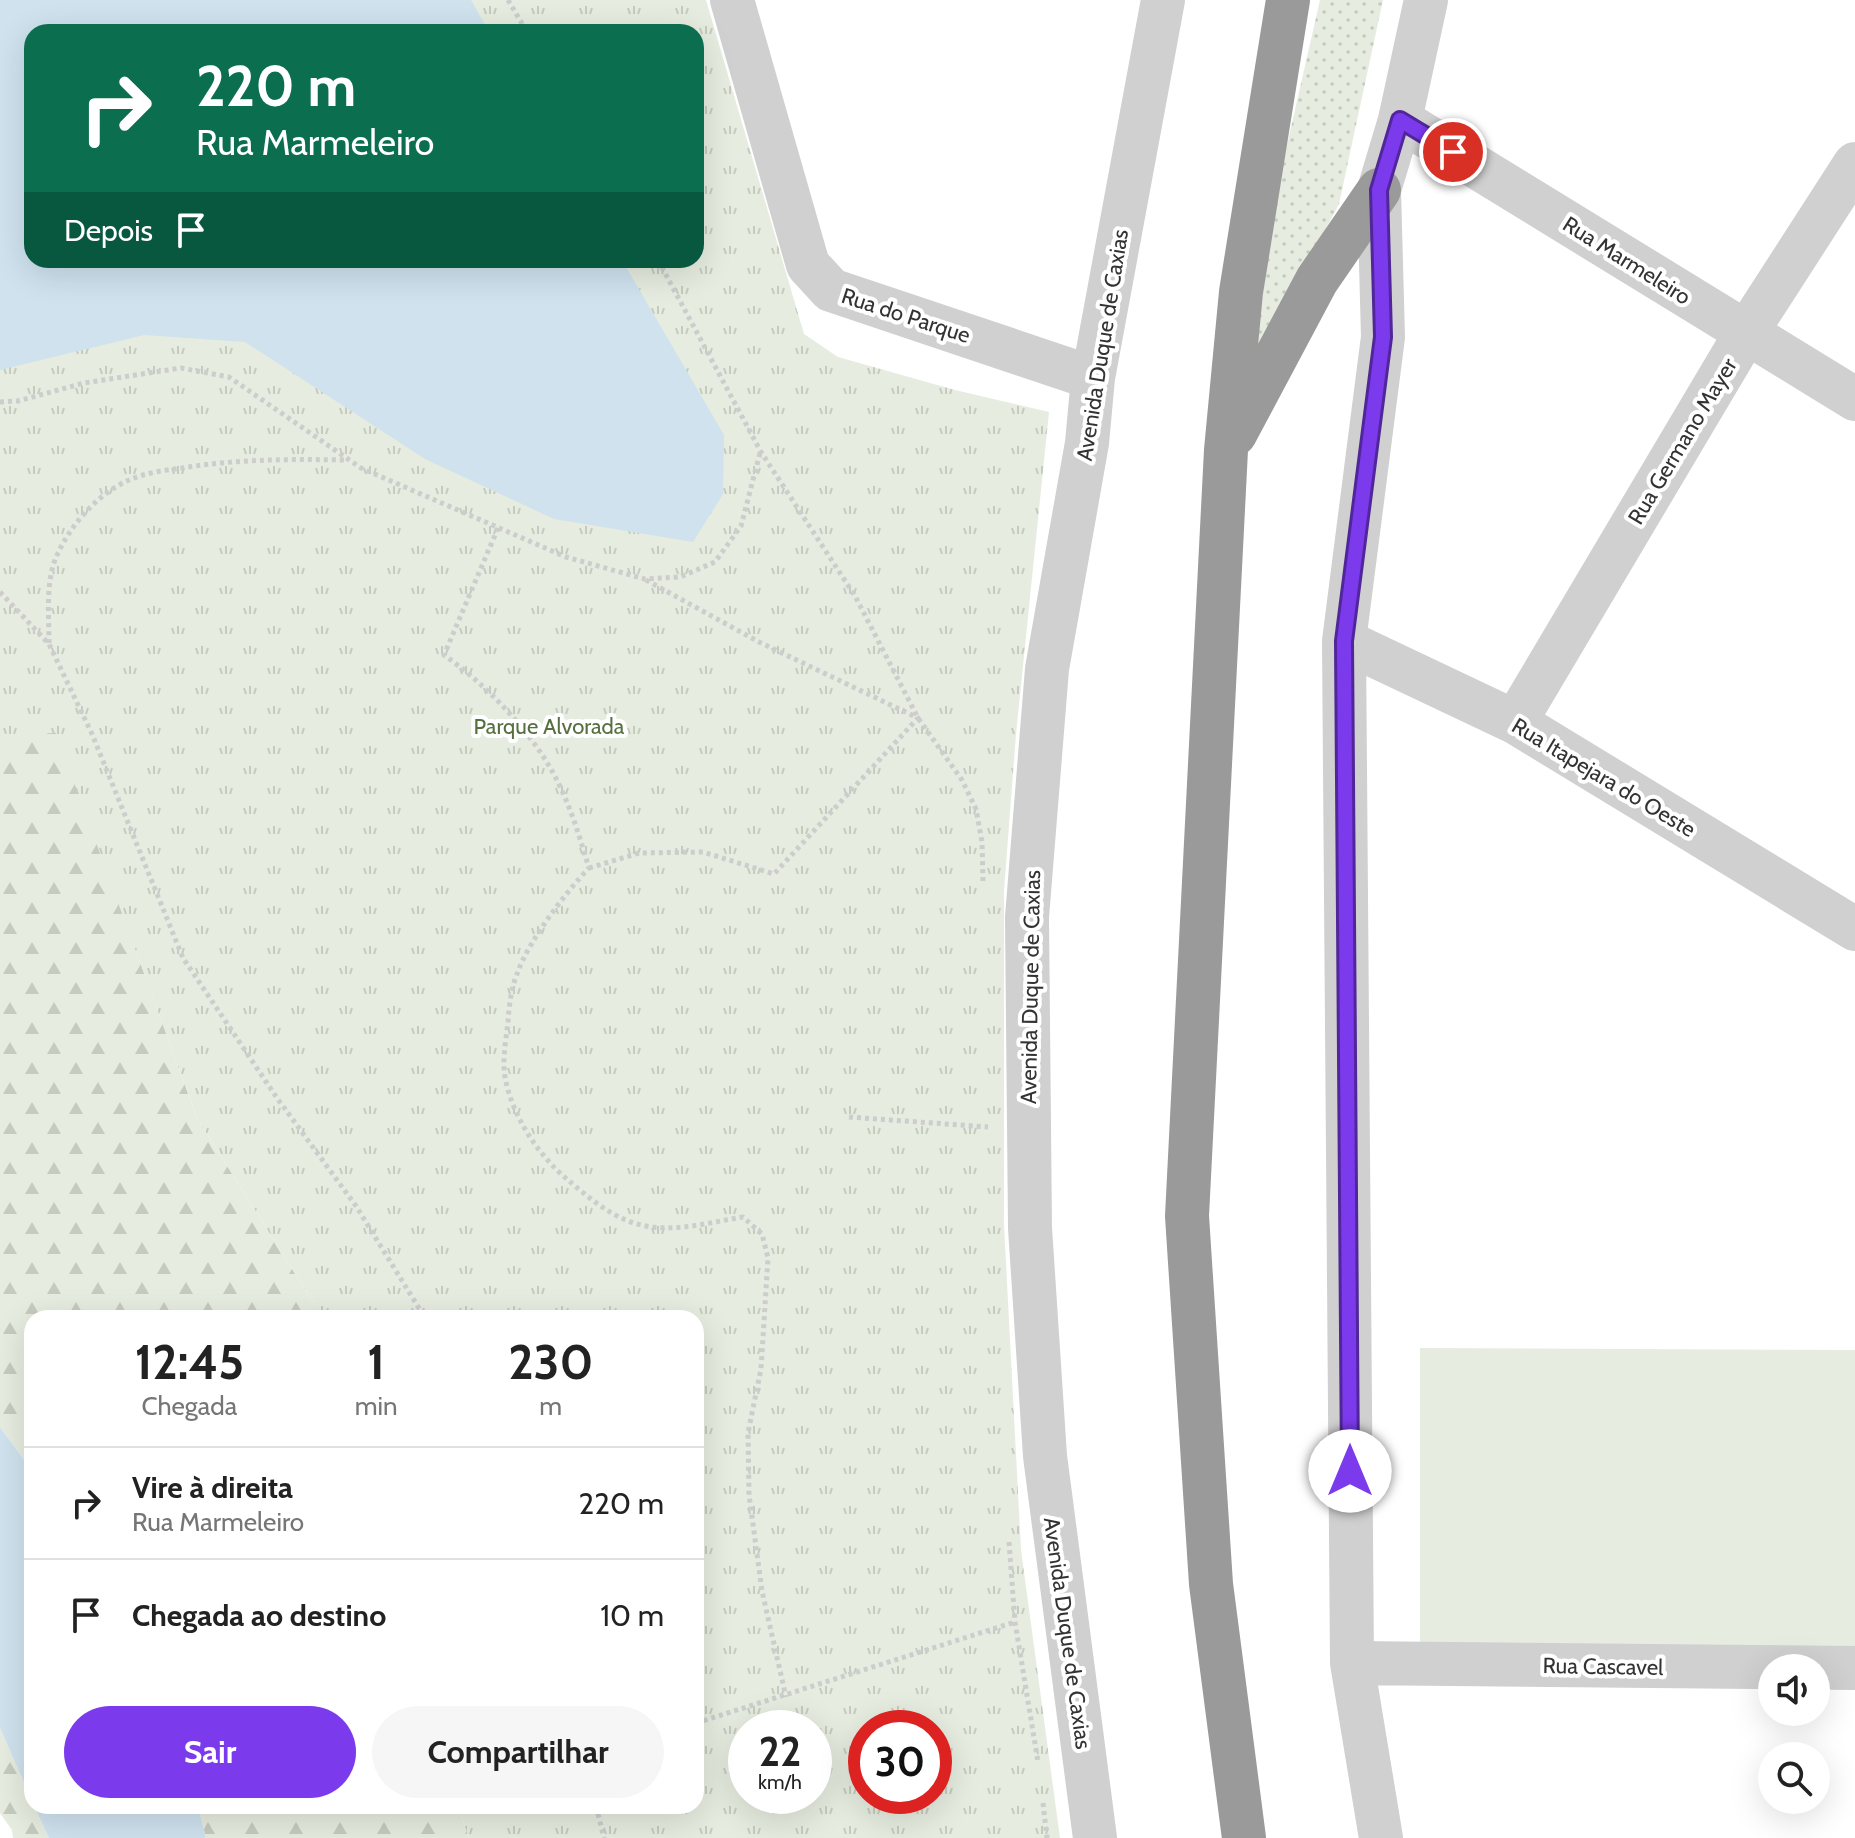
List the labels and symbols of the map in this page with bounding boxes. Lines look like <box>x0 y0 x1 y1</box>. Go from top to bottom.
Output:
pin <box>1419 118 1487 186</box>
street label: Rua Marmeleiro <box>1558 210 1696 310</box>
street label: Avenida Duque de Caxias <box>1071 227 1134 463</box>
street label: Rua do Parque <box>838 282 974 349</box>
street label: Rua Germano Mayer <box>1622 353 1743 529</box>
street label: Rua Itapejara do Oeste <box>1507 712 1700 843</box>
park label: Parque Alvorada <box>474 713 625 740</box>
street label: Avenida Duque de Caxias <box>1015 870 1046 1104</box>
position arrow <box>1308 1429 1392 1513</box>
street label: Avenida Duque de Caxias <box>1038 1515 1097 1751</box>
street label: Rua Cascavel <box>1543 1652 1664 1681</box>
speed limit sign: 30 <box>848 1710 952 1814</box>

